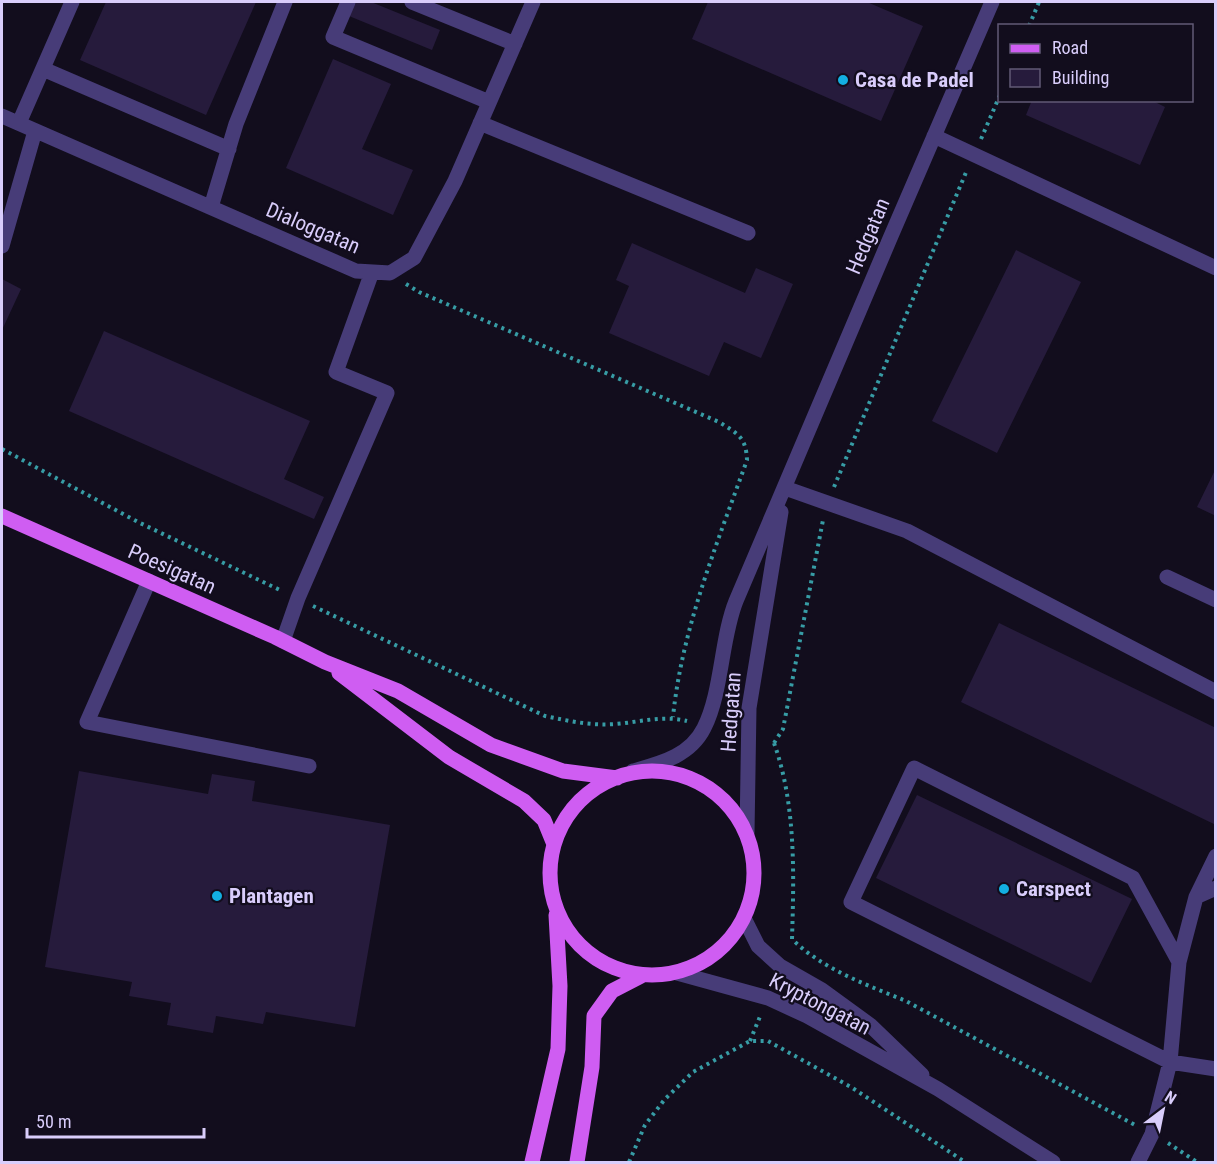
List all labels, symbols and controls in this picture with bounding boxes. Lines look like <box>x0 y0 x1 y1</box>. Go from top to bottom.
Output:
legend <box>998 24 1193 102</box>
text: Road <box>1052 37 1088 58</box>
text: Building <box>1052 67 1109 88</box>
place label: Casa de Padel <box>855 68 974 92</box>
marker: Casa de Padel <box>836 73 850 87</box>
street label: Hedgatan <box>841 194 895 278</box>
street label: Dialoggatan <box>263 198 363 258</box>
street label: Poesigatan <box>125 539 219 599</box>
street label: Hedgatan <box>716 671 746 753</box>
place label: Carspect <box>1016 877 1091 901</box>
marker: Carspect <box>997 882 1011 896</box>
place label: Plantagen <box>229 884 314 908</box>
marker: Plantagen <box>210 889 224 903</box>
street label: Kryptongatan <box>765 968 875 1040</box>
north arrow <box>1133 1080 1193 1140</box>
text: N <box>1161 1087 1180 1108</box>
scale bar <box>27 1101 204 1139</box>
text: 50 m <box>36 1111 71 1132</box>

